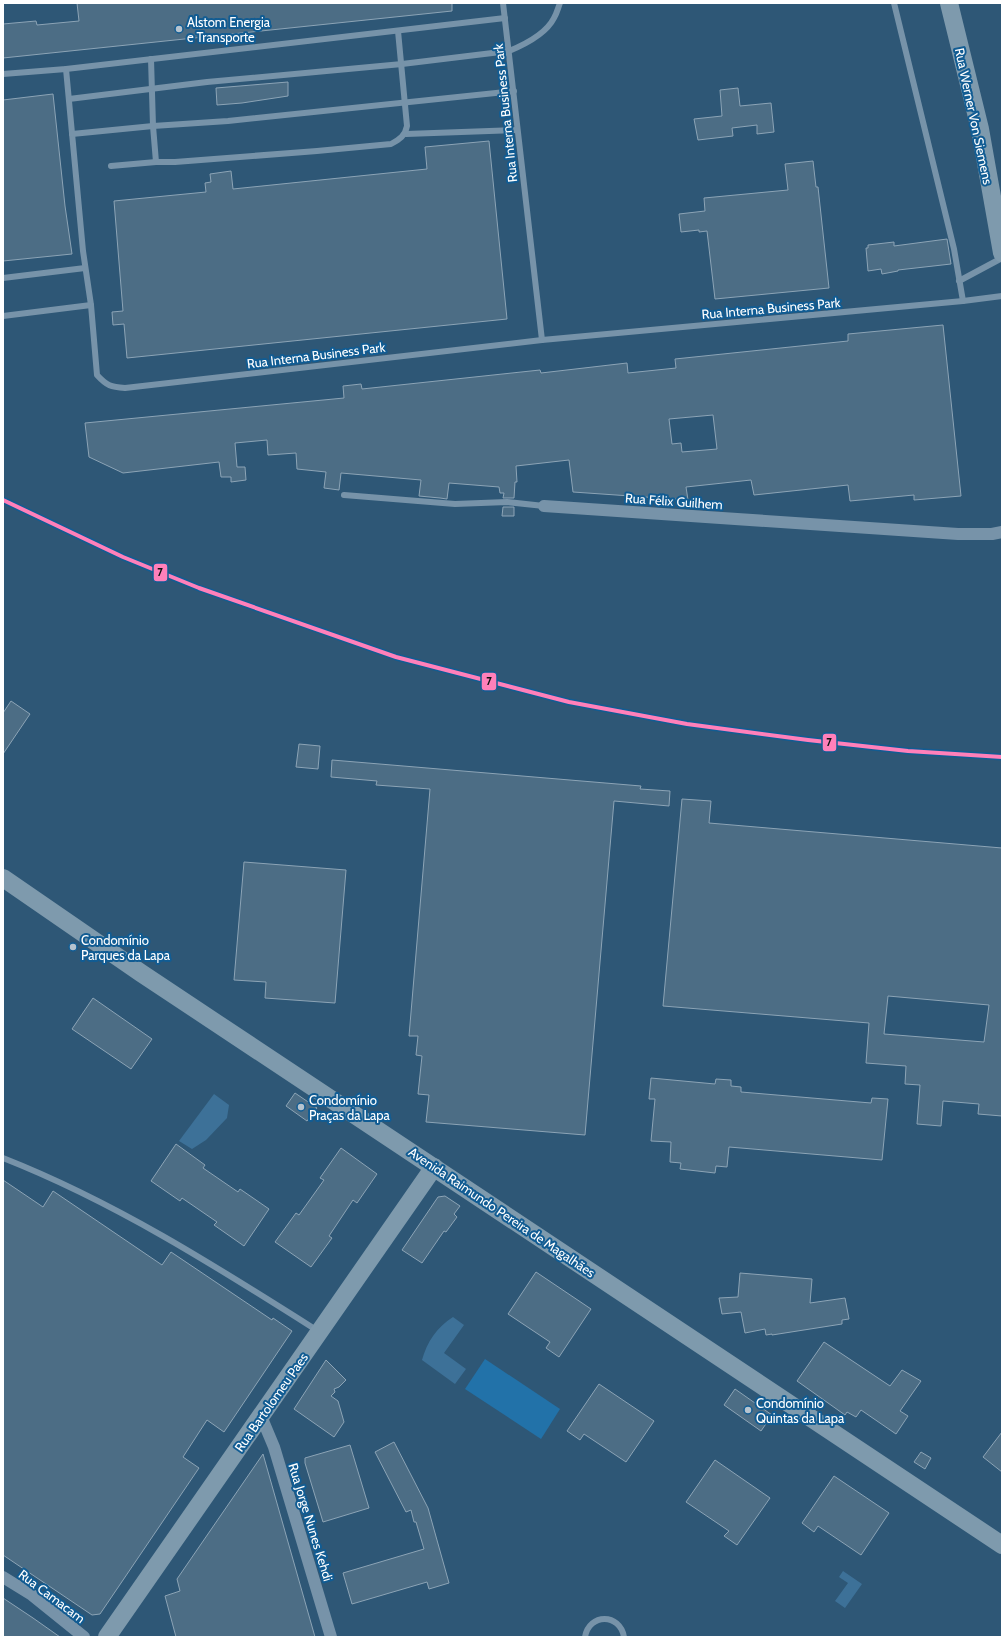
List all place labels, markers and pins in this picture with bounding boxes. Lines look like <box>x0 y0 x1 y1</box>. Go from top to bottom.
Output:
place label: Alstom Energia e Transporte <box>187 14 271 45</box>
marker: Alstom Energia e Transporte <box>174 24 184 34</box>
place label: Condomínio Parques da Lapa <box>81 932 171 963</box>
marker: Condomínio Parques da Lapa <box>68 942 78 952</box>
place label: Condomínio Praças da Lapa <box>309 1092 390 1123</box>
marker: Condomínio Praças da Lapa <box>296 1102 306 1112</box>
place label: Condomínio Quintas da Lapa <box>756 1395 845 1426</box>
marker: Condomínio Quintas da Lapa <box>743 1405 753 1415</box>

